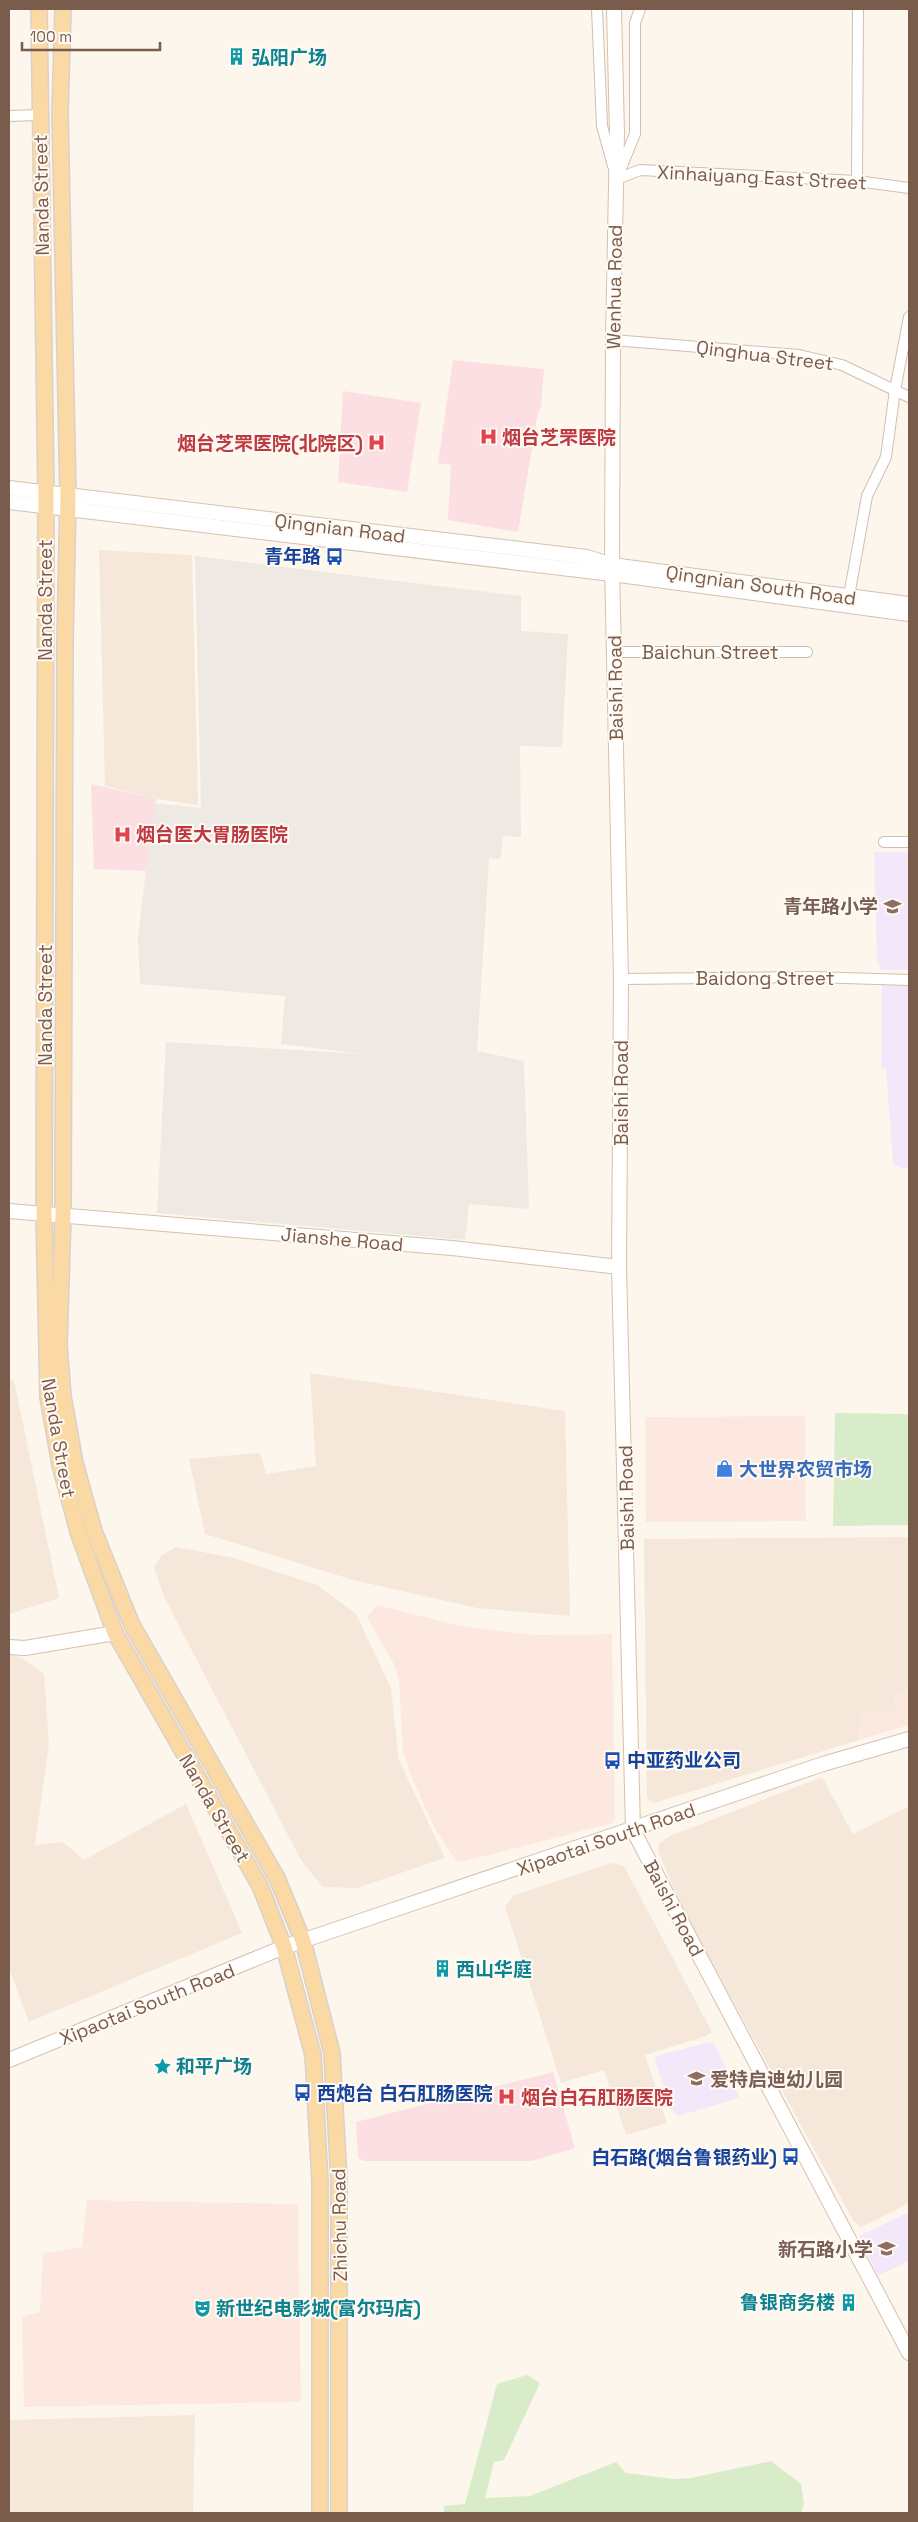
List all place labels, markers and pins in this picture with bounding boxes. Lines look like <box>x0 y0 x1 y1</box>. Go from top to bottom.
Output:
place label: 弘阳广场 <box>251 45 327 70</box>
building icon: 弘阳广场 <box>227 47 247 67</box>
place label: 烟台芝罘医院 <box>502 425 616 450</box>
hospital icon: 烟台芝罘医院 <box>478 427 498 447</box>
place label: 烟台芝罘医院(北院区) <box>177 431 363 456</box>
hospital icon: 烟台芝罘医院(北院区) <box>367 433 387 453</box>
place label: 青年路 <box>264 544 321 569</box>
bus stop icon: 青年路 <box>325 546 345 566</box>
place label: 烟台医大胃肠医院 <box>136 822 288 847</box>
hospital icon: 烟台医大胃肠医院 <box>112 824 132 844</box>
place label: 青年路小学 <box>783 894 878 919</box>
school or university icon: 青年路小学 <box>882 896 902 916</box>
place label: 大世界农贸市场 <box>739 1457 872 1482</box>
shop icon: 大世界农贸市场 <box>715 1459 735 1479</box>
place label: 中亚药业公司 <box>627 1748 741 1773</box>
bus stop icon: 中亚药业公司 <box>603 1750 623 1770</box>
place label: 西山华庭 <box>456 1957 532 1982</box>
building icon: 西山华庭 <box>432 1959 452 1979</box>
place label: 和平广场 <box>176 2054 252 2079</box>
place icon: 和平广场 <box>152 2056 172 2076</box>
place label: 爱特启迪幼儿园 <box>710 2067 843 2092</box>
school or university icon: 爱特启迪幼儿园 <box>686 2069 706 2089</box>
place label: 西炮台 白石肛肠医院 <box>317 2081 493 2106</box>
bus stop icon: 西炮台 白石肛肠医院 <box>293 2083 313 2103</box>
place label: 烟台白石肛肠医院 <box>521 2085 673 2110</box>
hospital icon: 烟台白石肛肠医院 <box>497 2087 517 2107</box>
place label: 白石路(烟台鲁银药业) <box>591 2145 777 2170</box>
bus stop icon: 白石路(烟台鲁银药业) <box>781 2147 801 2167</box>
place label: 新石路小学 <box>778 2237 873 2262</box>
school or university icon: 新石路小学 <box>877 2239 897 2259</box>
place label: 鲁银商务楼 <box>740 2290 835 2315</box>
building icon: 鲁银商务楼 <box>839 2292 859 2312</box>
place label: 新世纪电影城(富尔玛店) <box>216 2296 421 2321</box>
theatre icon: 新世纪电影城(富尔玛店) <box>192 2298 212 2318</box>

